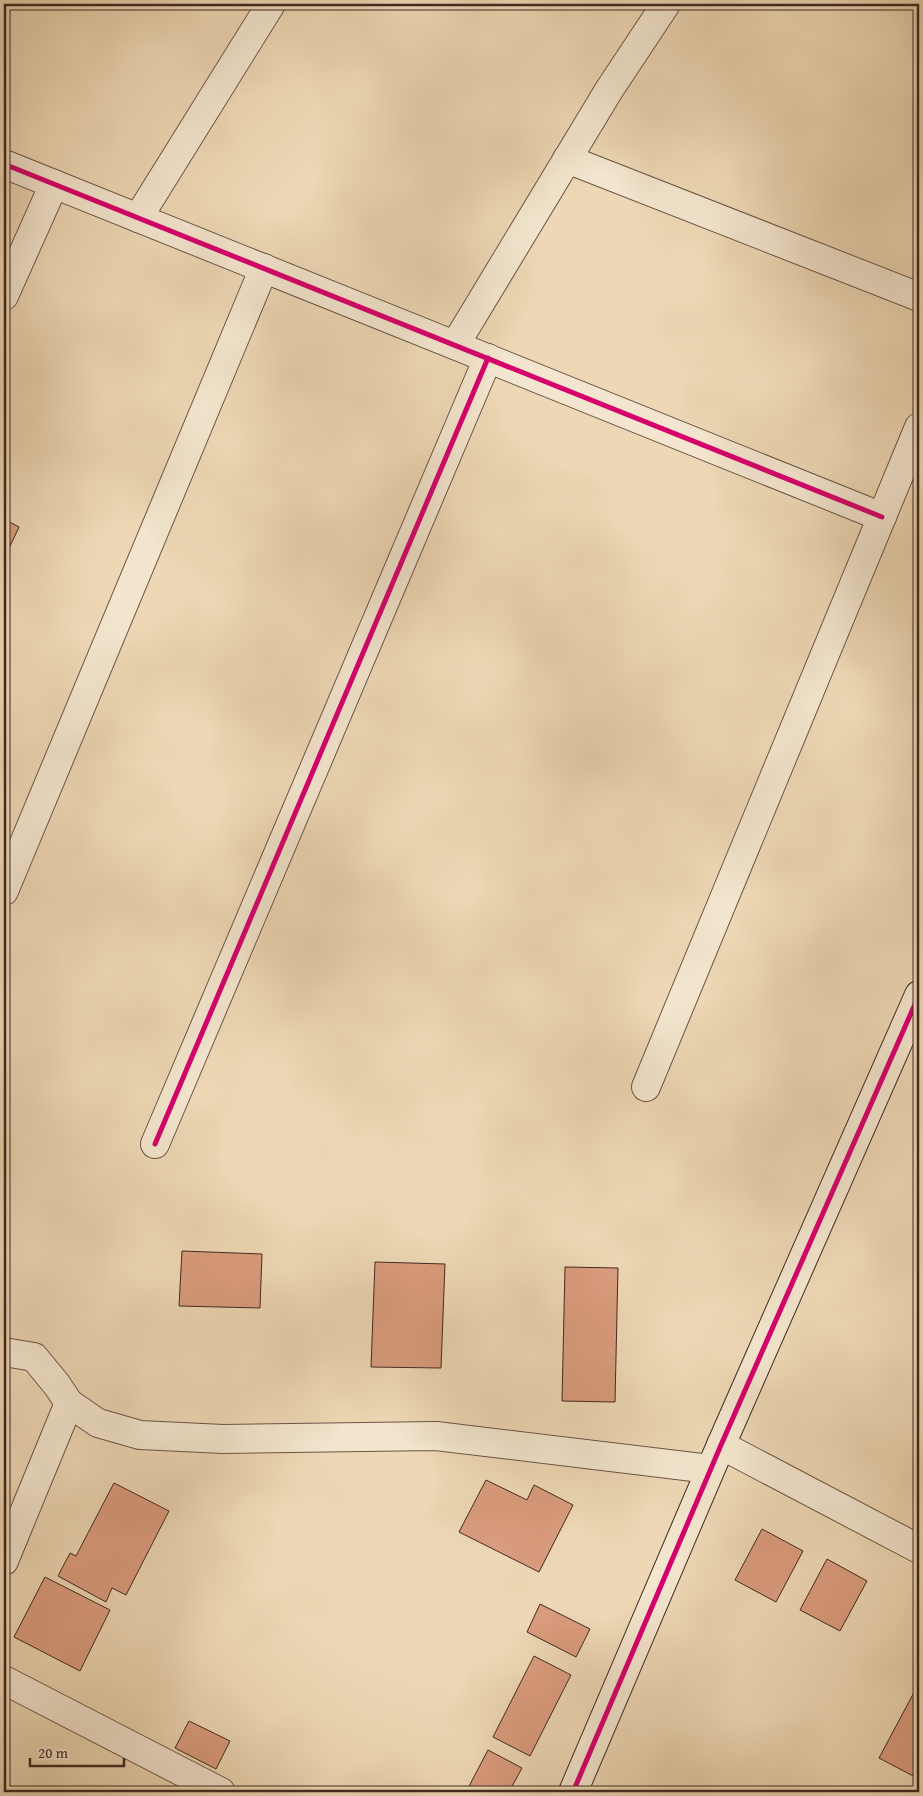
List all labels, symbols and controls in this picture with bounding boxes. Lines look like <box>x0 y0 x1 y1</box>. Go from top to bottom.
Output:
scale bar <box>30 1736 124 1768</box>
text: 20 m <box>38 1742 69 1763</box>

